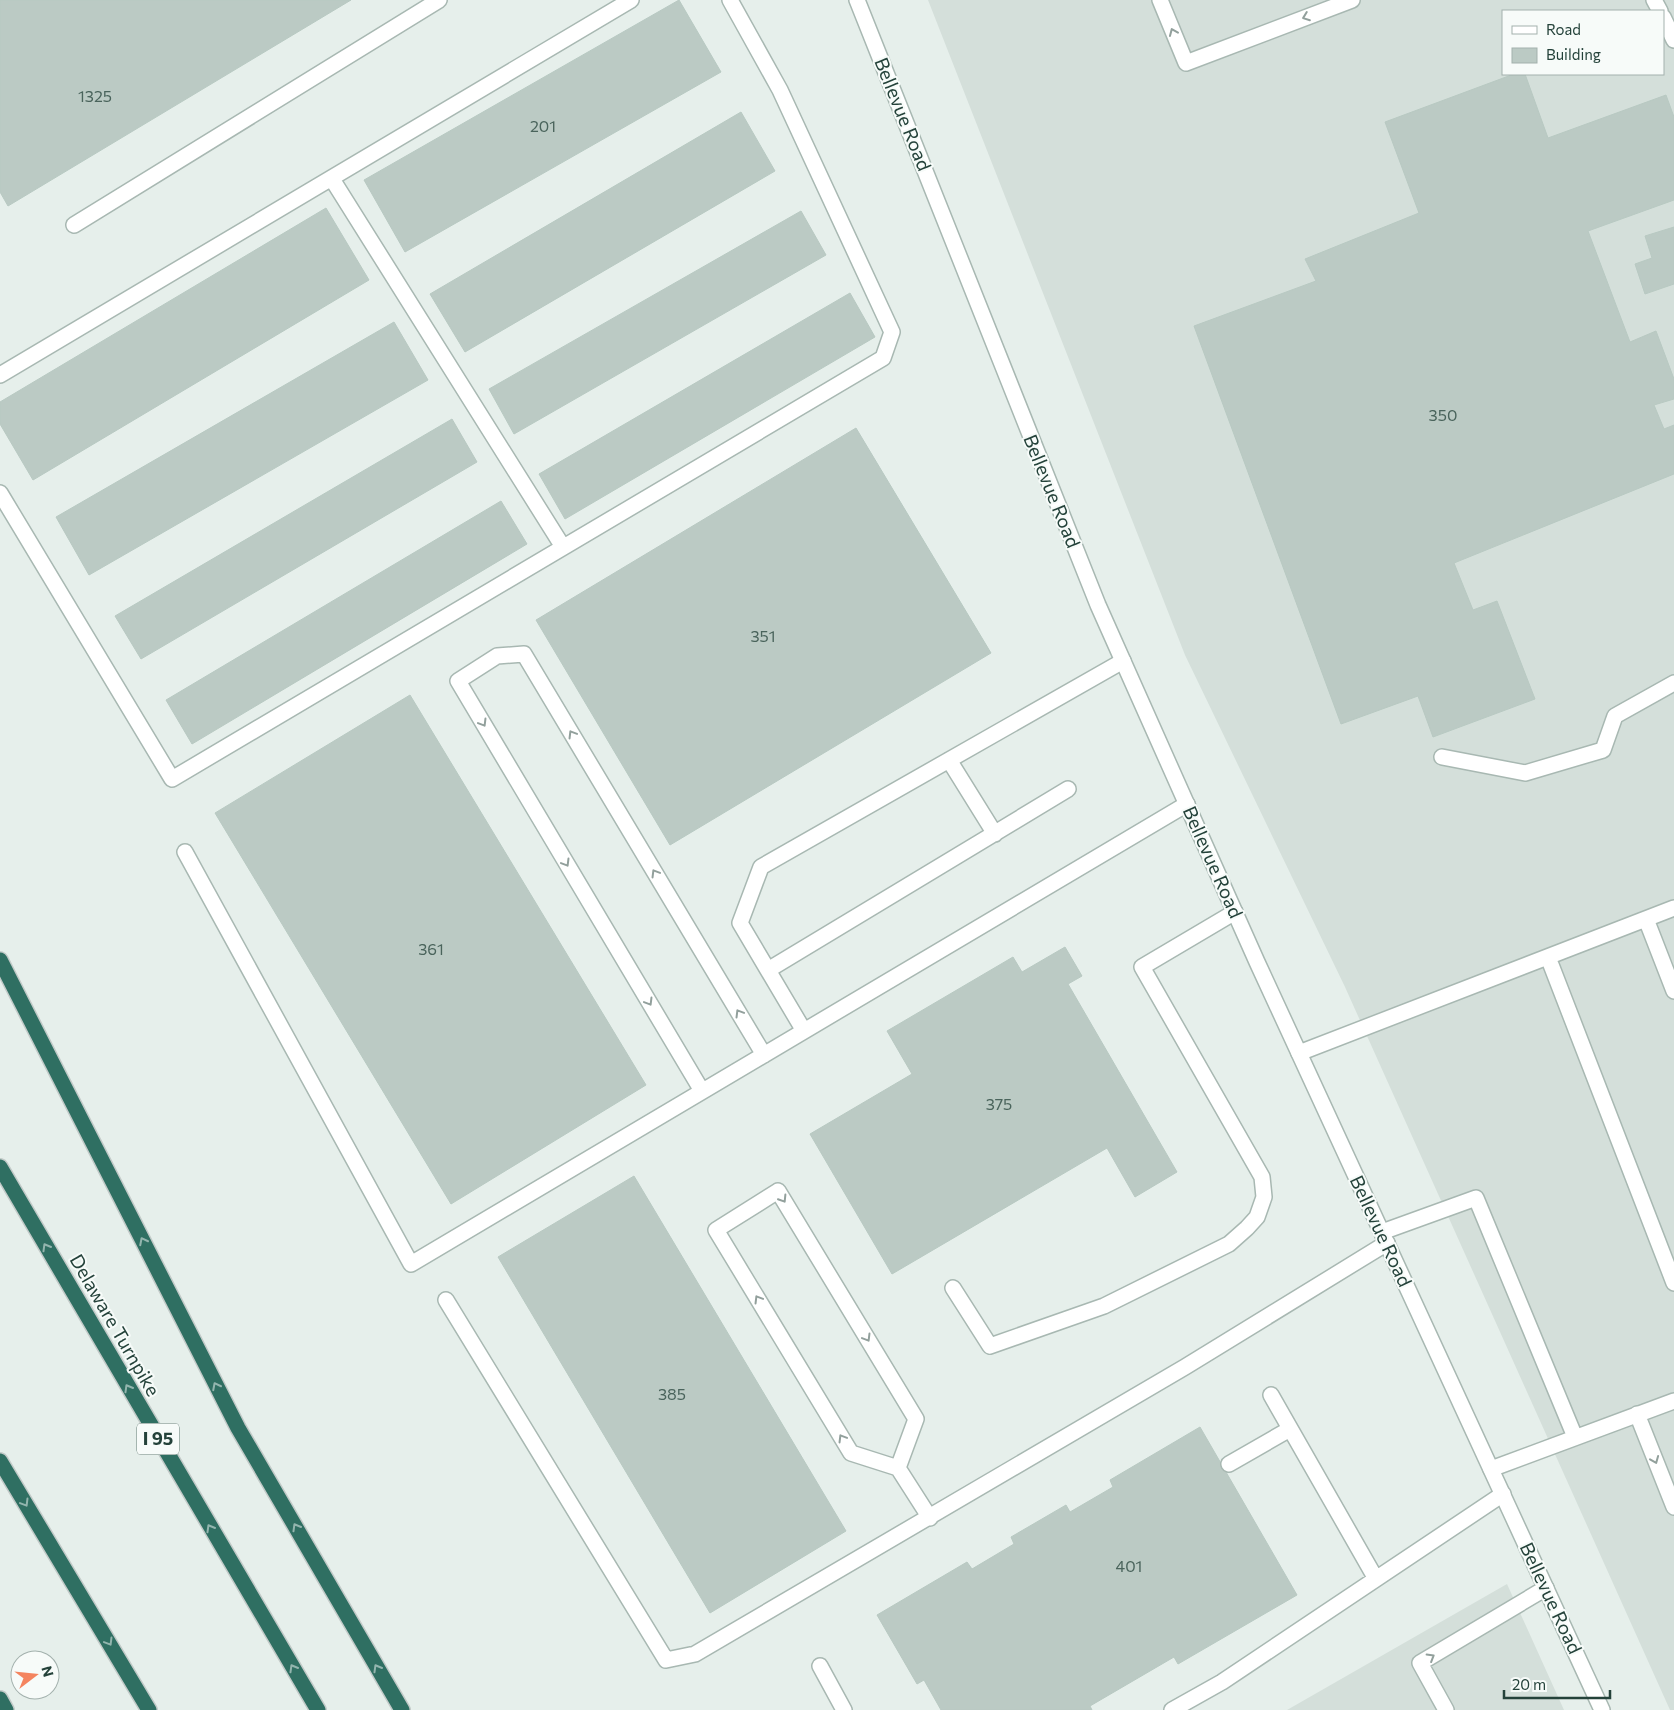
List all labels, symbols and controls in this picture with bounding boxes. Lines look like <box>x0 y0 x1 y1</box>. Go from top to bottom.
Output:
legend <box>1502 10 1664 75</box>
one-way arrow <box>1302 11 1311 22</box>
text: Road <box>1546 20 1581 38</box>
one-way arrow <box>1169 28 1179 37</box>
text: Building <box>1546 45 1601 63</box>
street label: Bellevue Road <box>870 54 937 174</box>
house number: 1325 <box>78 86 112 105</box>
house number: 201 <box>530 116 556 135</box>
house number: 350 <box>1429 405 1457 424</box>
street label: Bellevue Road <box>1019 431 1086 551</box>
house number: 351 <box>750 626 776 645</box>
one-way arrow <box>477 718 487 727</box>
one-way arrow <box>568 731 578 740</box>
street label: Bellevue Road <box>1179 802 1248 921</box>
one-way arrow <box>560 857 570 866</box>
one-way arrow <box>652 870 662 879</box>
house number: 361 <box>418 939 444 958</box>
one-way arrow <box>643 997 653 1006</box>
one-way arrow <box>736 1009 746 1018</box>
house number: 375 <box>986 1094 1012 1113</box>
street label: Bellevue Road <box>1346 1172 1417 1290</box>
one-way arrow <box>776 1194 786 1203</box>
one-way arrow <box>139 1237 149 1246</box>
one-way arrow <box>43 1244 53 1253</box>
street label: Delaware Turnpike <box>65 1250 165 1400</box>
one-way arrow <box>755 1296 765 1305</box>
one-way arrow <box>860 1332 870 1341</box>
one-way arrow <box>212 1382 222 1391</box>
one-way arrow <box>124 1384 134 1393</box>
house number: 385 <box>658 1384 686 1403</box>
road number: I 95 <box>137 1424 179 1455</box>
one-way arrow <box>839 1435 849 1444</box>
one-way arrow <box>1649 1455 1659 1463</box>
one-way arrow <box>19 1497 29 1506</box>
one-way arrow <box>207 1524 217 1533</box>
one-way arrow <box>292 1524 302 1533</box>
street label: Bellevue Road <box>1516 1539 1587 1657</box>
house number: 401 <box>1116 1556 1142 1575</box>
one-way arrow <box>102 1637 112 1646</box>
north arrow <box>10 1650 60 1700</box>
one-way arrow <box>1426 1653 1435 1663</box>
text: N <box>38 1664 58 1679</box>
one-way arrow <box>289 1664 299 1673</box>
one-way arrow <box>374 1664 384 1673</box>
scale bar <box>1504 1668 1610 1700</box>
text: 20 m <box>1512 1675 1546 1693</box>

